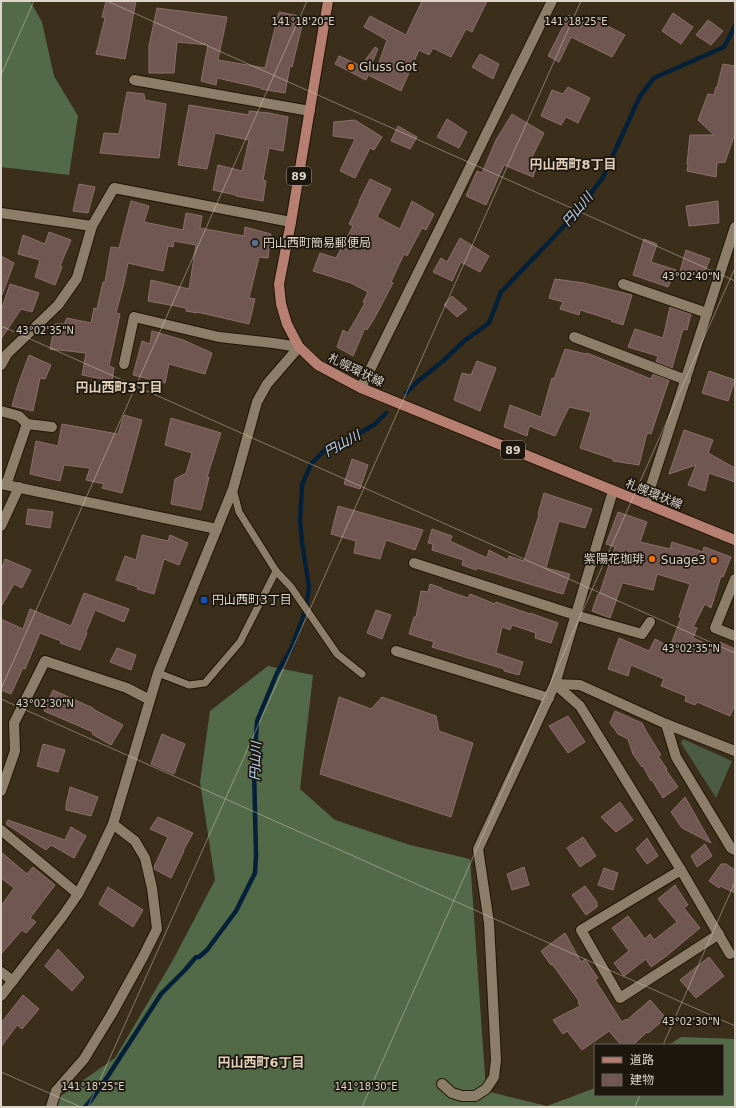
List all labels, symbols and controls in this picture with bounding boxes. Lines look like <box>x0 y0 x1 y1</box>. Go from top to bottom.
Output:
text: 141°18'20"E <box>271 16 335 27</box>
text: 141°18'25"E <box>544 16 608 27</box>
place label: Gluss Got <box>359 60 417 74</box>
marker: Gluss Got <box>346 62 356 72</box>
district label: 円山西町8丁目 <box>529 157 617 172</box>
road number: 89 <box>287 167 311 185</box>
water label: 円山川 <box>559 188 597 229</box>
place label: 円山西町簡易郵便局 <box>263 236 371 250</box>
marker: 円山西町簡易郵便局 <box>250 238 260 248</box>
text: 43°02'40"N <box>662 271 720 282</box>
text: 43°02'35"N <box>16 325 74 336</box>
street label: 札幌環状線 <box>326 351 386 389</box>
district label: 円山西町3丁目 <box>75 380 163 395</box>
water label: 円山川 <box>322 426 365 459</box>
road number: 89 <box>501 441 525 459</box>
street label: 札幌環状線 <box>624 476 684 512</box>
place label: 紫陽花珈琲 <box>584 552 644 566</box>
place label: Suage3 <box>661 553 706 567</box>
marker: 紫陽花珈琲 <box>647 554 657 564</box>
marker: Suage3 <box>709 555 719 565</box>
place label: 円山西町3丁目 <box>212 593 292 607</box>
marker: 円山西町3丁目 <box>199 595 209 605</box>
text: 43°02'35"N <box>662 643 720 654</box>
text: 43°02'30"N <box>16 698 74 709</box>
water label: 円山川 <box>247 739 264 781</box>
text: 43°02'30"N <box>662 1016 720 1027</box>
legend <box>594 1044 724 1096</box>
text: 道路 <box>630 1053 654 1067</box>
district label: 円山西町6丁目 <box>217 1055 305 1070</box>
text: 建物 <box>630 1073 654 1087</box>
text: 141°18'25"E <box>61 1081 125 1092</box>
text: 141°18'30"E <box>334 1081 398 1092</box>

